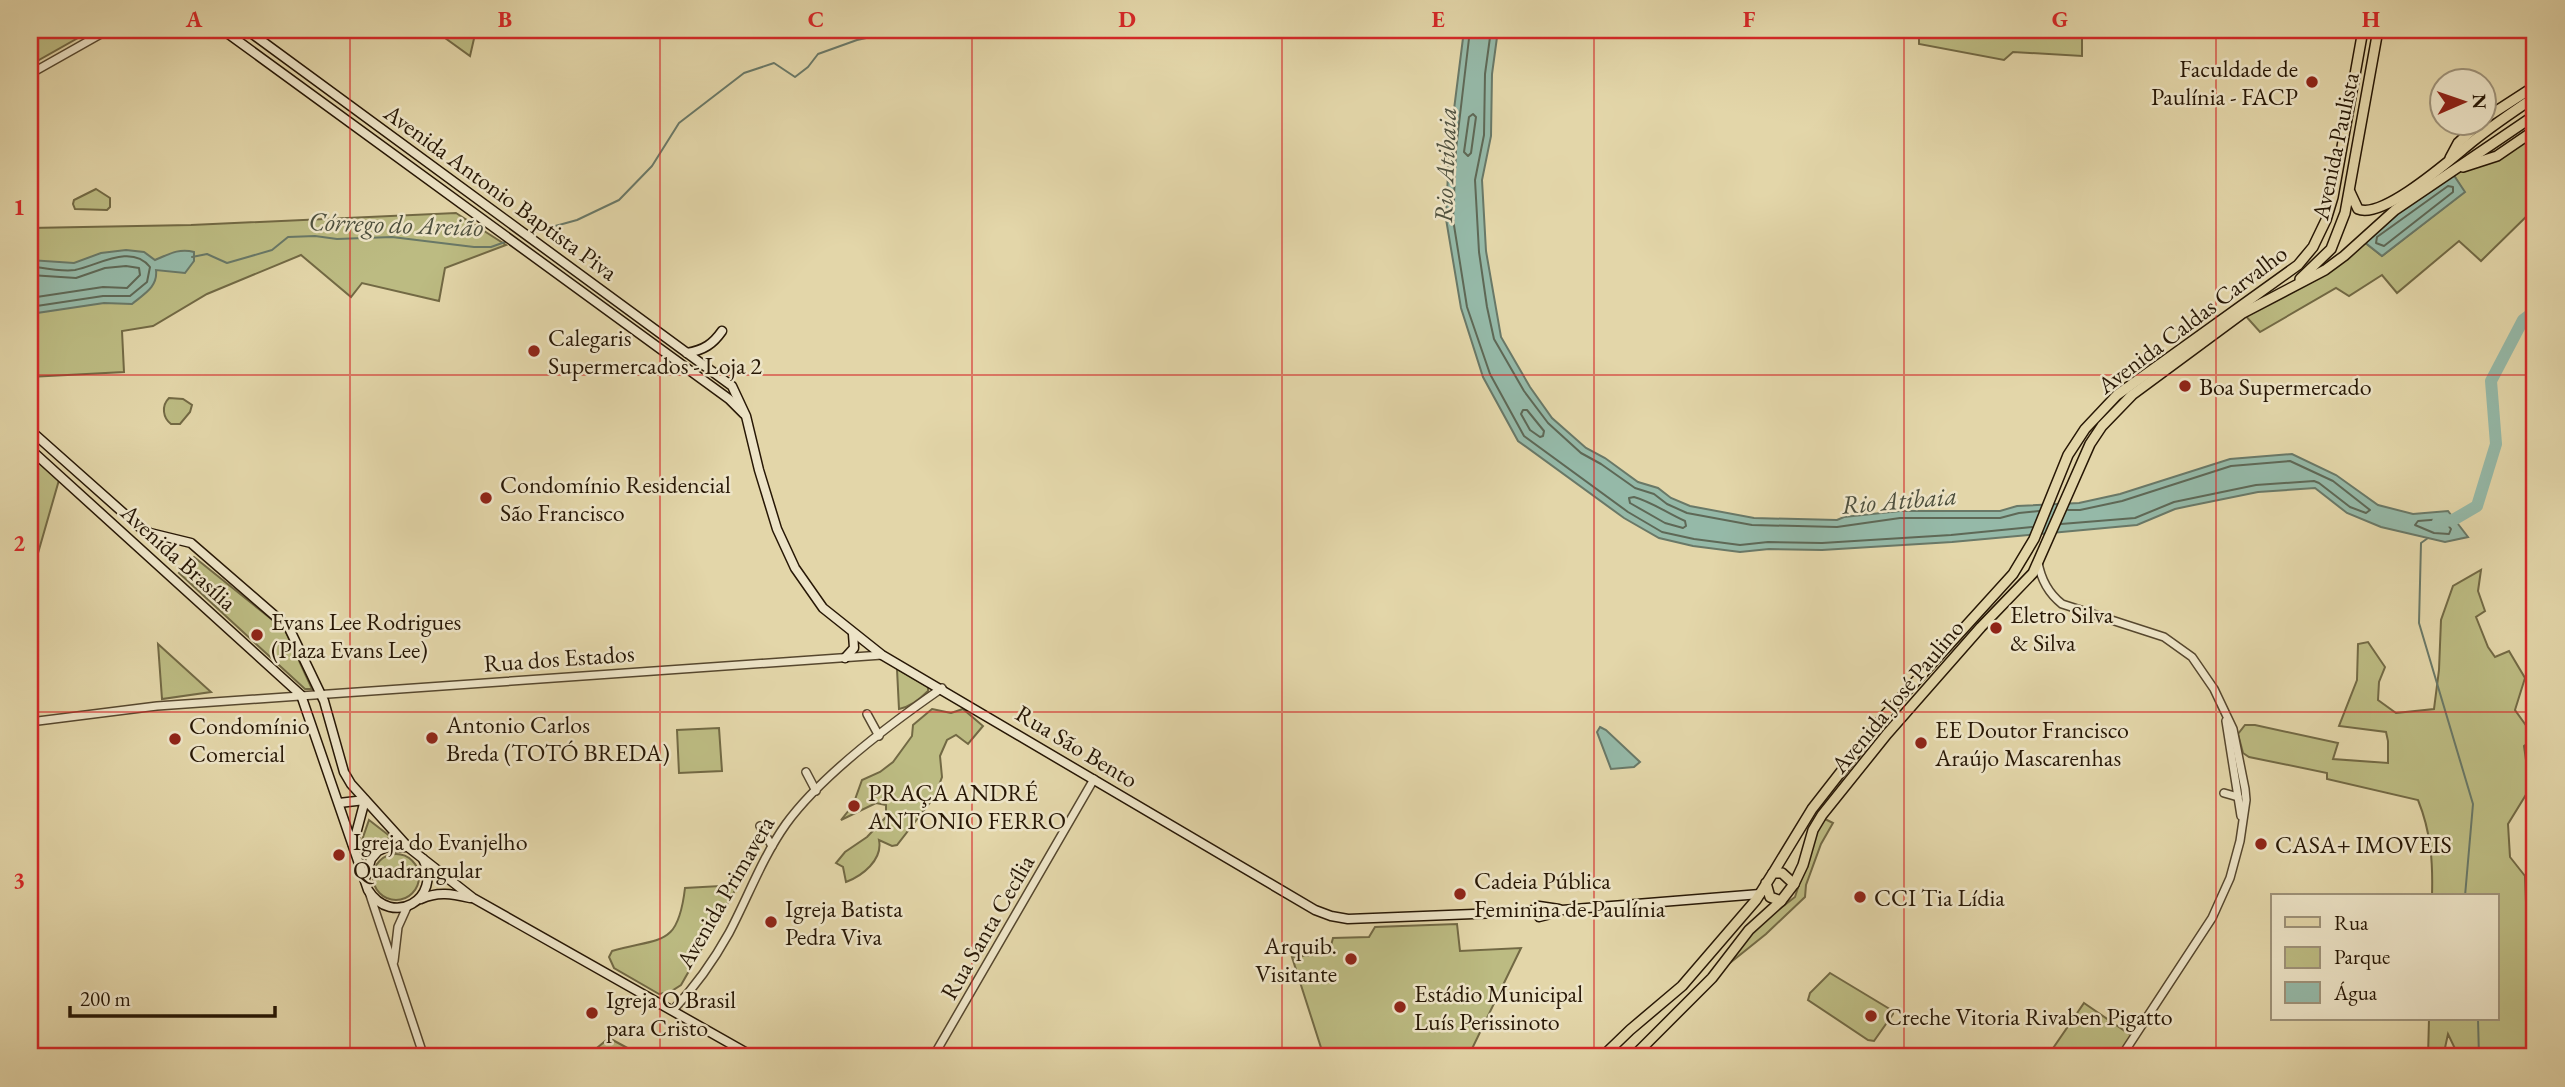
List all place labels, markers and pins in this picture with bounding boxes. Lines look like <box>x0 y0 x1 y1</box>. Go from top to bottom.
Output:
place label: Faculdade de Paulínia - FACP <box>2151 53 2298 112</box>
marker: Faculdade de Paulínia - FACP <box>2304 74 2320 90</box>
place label: Calegaris Supermercados - Loja 2 <box>548 322 762 381</box>
marker: Calegaris Supermercados - Loja 2 <box>526 343 542 359</box>
place label: Boa Supermercado <box>2199 371 2372 402</box>
marker: Boa Supermercado <box>2177 378 2193 394</box>
place label: Condomínio Residencial São Francisco <box>500 469 731 528</box>
marker: Condomínio Residencial São Francisco <box>478 490 494 506</box>
place label: Eletro Silva & Silva <box>2010 599 2114 658</box>
place label: Evans Lee Rodrigues (Plaza Evans Lee) <box>271 606 461 665</box>
marker: Eletro Silva & Silva <box>1988 620 2004 636</box>
marker: Evans Lee Rodrigues (Plaza Evans Lee) <box>249 627 265 643</box>
place label: Antonio Carlos Breda (TOTÓ BREDA) <box>445 709 670 768</box>
place label: Condomínio Comercial <box>189 710 310 769</box>
place label: EE Doutor Francisco Araújo Mascarenhas <box>1934 714 2129 773</box>
marker: Antonio Carlos Breda (TOTÓ BREDA) <box>424 730 440 746</box>
marker: Condomínio Comercial <box>167 731 183 747</box>
marker: EE Doutor Francisco Araújo Mascarenhas <box>1913 735 1929 751</box>
place label: PRAÇA ANDRÉ ANTONIO FERRO <box>867 777 1066 836</box>
marker: PRAÇA ANDRÉ ANTONIO FERRO <box>846 798 862 814</box>
place label: Igreja do Evanjelho Quadrangular <box>353 826 528 885</box>
place label: CASA+ IMOVEIS <box>2275 829 2452 860</box>
marker: CASA+ IMOVEIS <box>2253 836 2269 852</box>
marker: Igreja do Evanjelho Quadrangular <box>331 847 347 863</box>
place label: Cadeia Pública Feminina de Paulínia <box>1474 865 1666 924</box>
place label: CCI Tia Lídia <box>1874 882 2005 913</box>
marker: Cadeia Pública Feminina de Paulínia <box>1452 886 1468 902</box>
marker: CCI Tia Lídia <box>1852 889 1868 905</box>
place label: Igreja Batista Pedra Viva <box>785 893 903 952</box>
marker: Igreja Batista Pedra Viva <box>763 914 779 930</box>
place label: Arquib. Visitante <box>1255 930 1337 989</box>
marker: Arquib. Visitante <box>1343 951 1359 967</box>
place label: Estádio Municipal Luís Perissinoto <box>1414 978 1583 1037</box>
place label: Igreja O Brasil para Cristo <box>606 984 736 1043</box>
marker: Estádio Municipal Luís Perissinoto <box>1392 999 1408 1015</box>
place label: Creche Vitoria Rivaben Pigatto <box>1885 1001 2173 1032</box>
marker: Igreja O Brasil para Cristo <box>584 1005 600 1021</box>
marker: Creche Vitoria Rivaben Pigatto <box>1863 1008 1879 1024</box>

